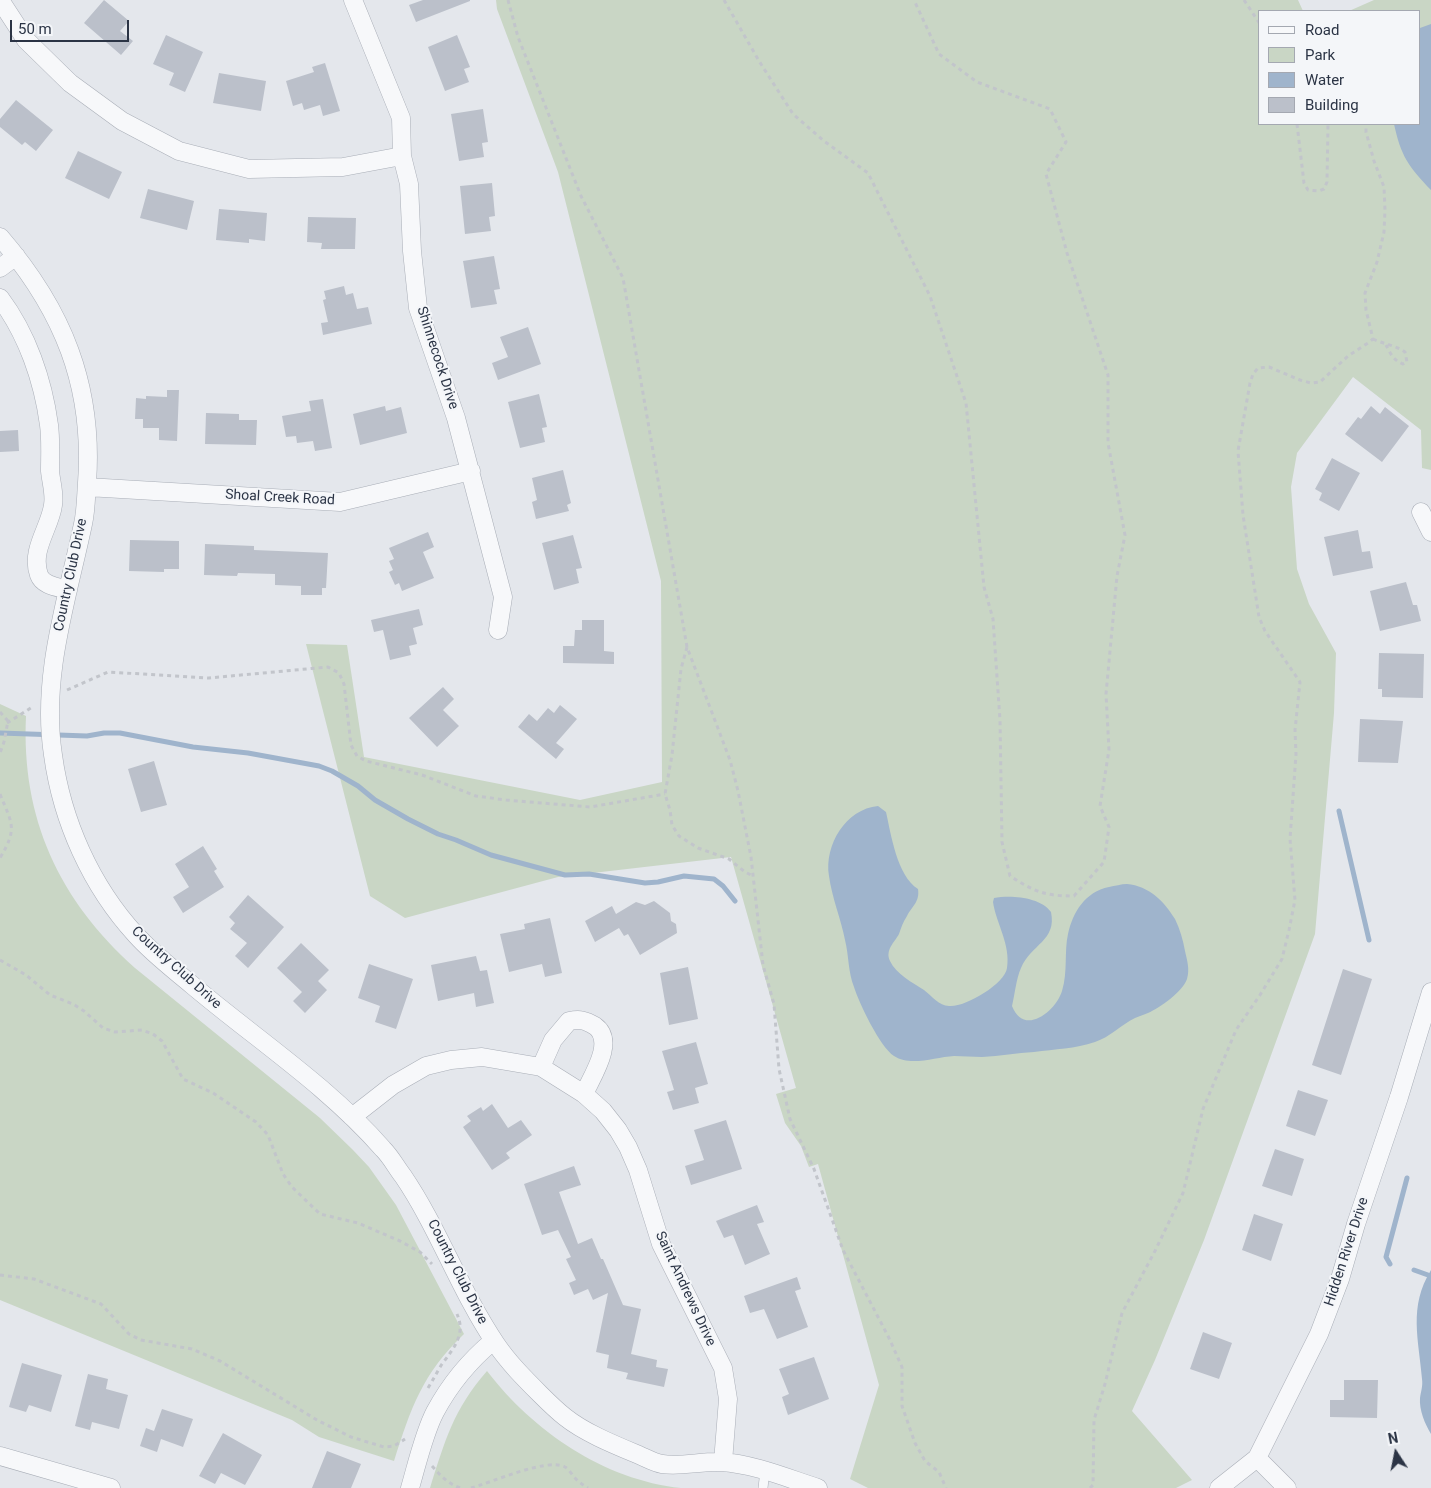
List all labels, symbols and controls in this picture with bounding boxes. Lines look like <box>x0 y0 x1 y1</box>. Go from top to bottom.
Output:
scale bar <box>12 10 131 42</box>
legend <box>1258 10 1421 125</box>
text: 50 m <box>18 20 52 38</box>
text: Road <box>1305 21 1339 39</box>
text: Park <box>1305 46 1335 64</box>
text: Water <box>1305 71 1344 89</box>
text: Building <box>1305 96 1359 114</box>
street label: Shinnecock Drive <box>412 305 462 411</box>
street label: Shoal Creek Road <box>225 487 335 509</box>
street label: Country Club Drive <box>51 517 91 633</box>
street label: Country Club Drive <box>128 923 224 1013</box>
street label: Hidden River Drive <box>1321 1195 1373 1309</box>
street label: Country Club Drive <box>423 1217 491 1327</box>
street label: Saint Andrews Drive <box>651 1229 719 1349</box>
north arrow <box>1371 1428 1421 1478</box>
text: N <box>1387 1429 1400 1447</box>

